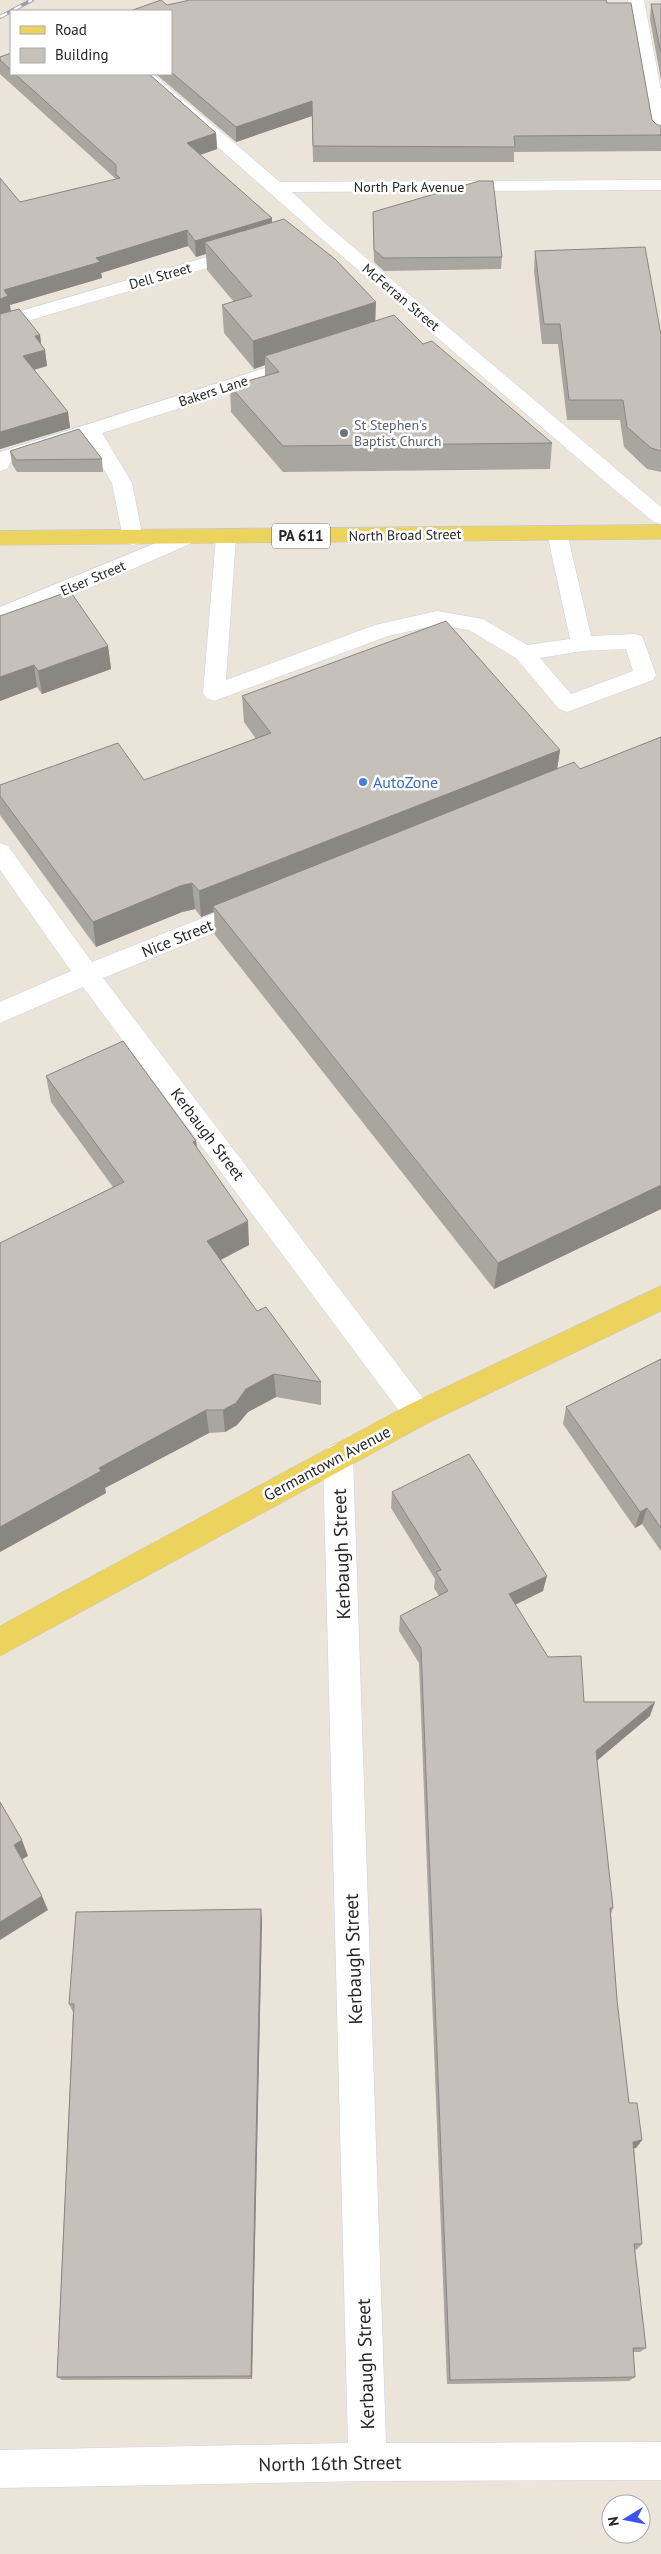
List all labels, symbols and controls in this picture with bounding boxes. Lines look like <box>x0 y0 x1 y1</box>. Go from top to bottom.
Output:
legend <box>10 10 172 75</box>
text: Road <box>55 20 87 39</box>
text: Building <box>55 45 109 64</box>
street label: North Park Avenue <box>354 178 464 196</box>
street label: Dell Street <box>127 258 193 293</box>
street label: McFerran Street <box>359 259 444 335</box>
street label: Bakers Lane <box>176 371 250 411</box>
place label: St Stephen's Baptist Church <box>354 416 442 450</box>
marker: St Stephen's Baptist Church <box>338 427 350 439</box>
road number: PA 611 <box>272 524 330 548</box>
street label: North Broad Street <box>349 525 462 545</box>
street label: Elser Street <box>58 556 128 600</box>
place label: AutoZone <box>373 772 438 792</box>
marker: AutoZone <box>357 776 369 788</box>
street label: Nice Street <box>138 914 216 961</box>
street label: Kerbaugh Street <box>167 1084 250 1184</box>
street label: Germantown Avenue <box>260 1421 394 1505</box>
street label: Kerbaugh Street <box>327 1488 355 1620</box>
street label: Kerbaugh Street <box>339 1893 367 2025</box>
street label: Kerbaugh Street <box>351 2298 379 2430</box>
street label: North 16th Street <box>258 2450 402 2476</box>
north arrow <box>601 2494 651 2544</box>
text: N <box>604 2515 623 2527</box>

